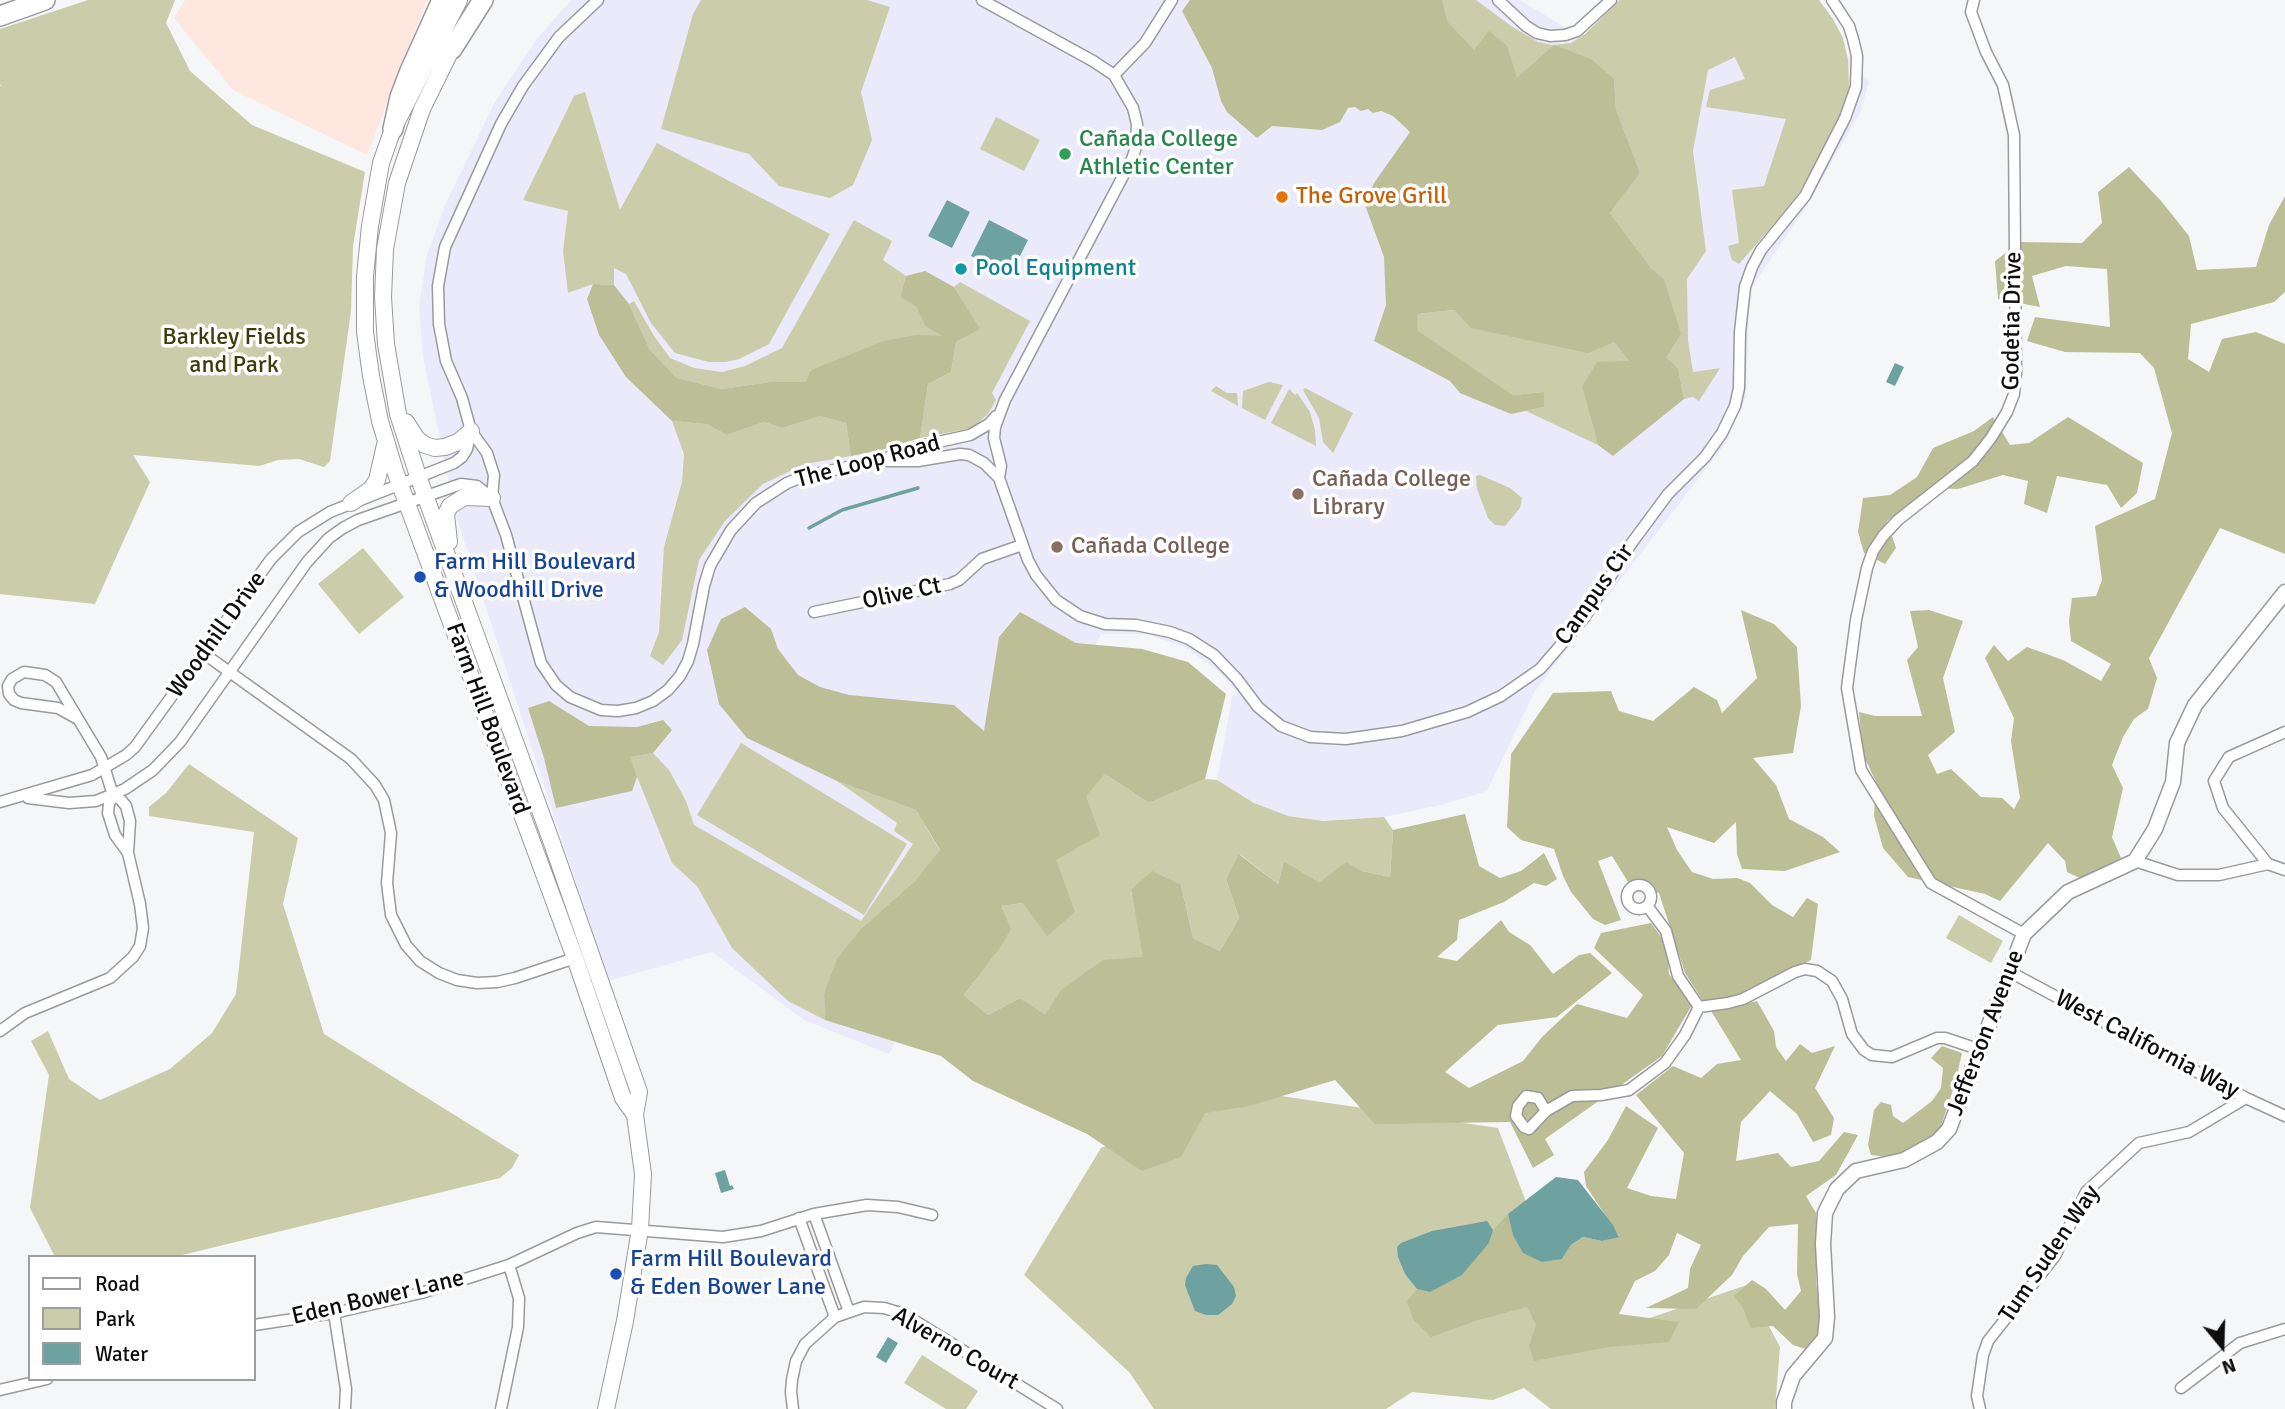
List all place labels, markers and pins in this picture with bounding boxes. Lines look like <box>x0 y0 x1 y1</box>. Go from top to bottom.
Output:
place label: Cañada College Athletic Center <box>1079 126 1238 182</box>
marker: Cañada College Athletic Center <box>1057 146 1073 162</box>
place label: The Grove Grill <box>1296 183 1447 211</box>
marker: The Grove Grill <box>1274 189 1290 205</box>
place label: Pool Equipment <box>975 255 1136 283</box>
marker: Pool Equipment <box>953 261 969 277</box>
place label: Cañada College Library <box>1312 466 1471 522</box>
marker: Cañada College Library <box>1290 486 1306 502</box>
place label: Cañada College <box>1071 533 1230 561</box>
marker: Cañada College <box>1049 539 1065 555</box>
place label: Farm Hill Boulevard & Woodhill Drive <box>434 549 636 605</box>
marker: Farm Hill Boulevard & Woodhill Drive <box>412 569 428 585</box>
place label: Farm Hill Boulevard & Eden Bower Lane <box>630 1246 832 1302</box>
marker: Farm Hill Boulevard & Eden Bower Lane <box>608 1266 624 1282</box>

